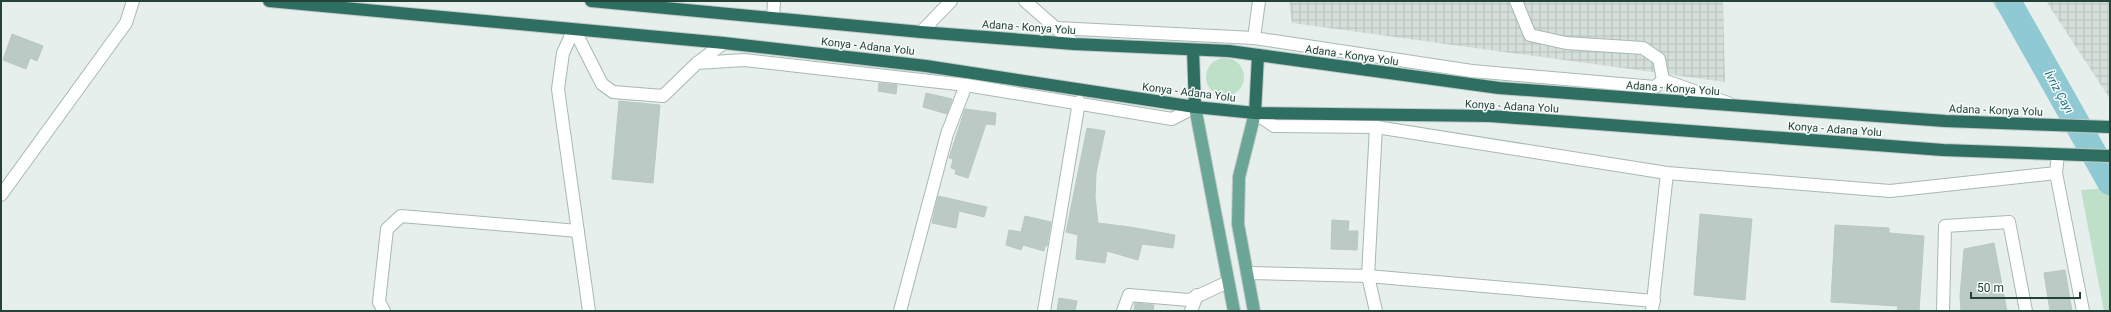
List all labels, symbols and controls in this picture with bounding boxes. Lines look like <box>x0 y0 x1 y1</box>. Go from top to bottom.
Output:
street label: Adana - Konya Yolu <box>982 18 1076 37</box>
street label: Konya - Adana Yolu <box>820 35 915 58</box>
street label: Adana - Konya Yolu <box>1304 43 1399 68</box>
water label: İvriz Çayı <box>2042 68 2077 116</box>
street label: Adana - Konya Yolu <box>1626 79 1720 98</box>
street label: Konya - Adana Yolu <box>1141 80 1236 105</box>
street label: Konya - Adana Yolu <box>1465 98 1559 115</box>
street label: Adana - Konya Yolu <box>1949 102 2043 119</box>
street label: Konya - Adana Yolu <box>1788 120 1882 139</box>
scale bar <box>1971 274 2080 300</box>
text: 50 m <box>1977 281 2004 295</box>

